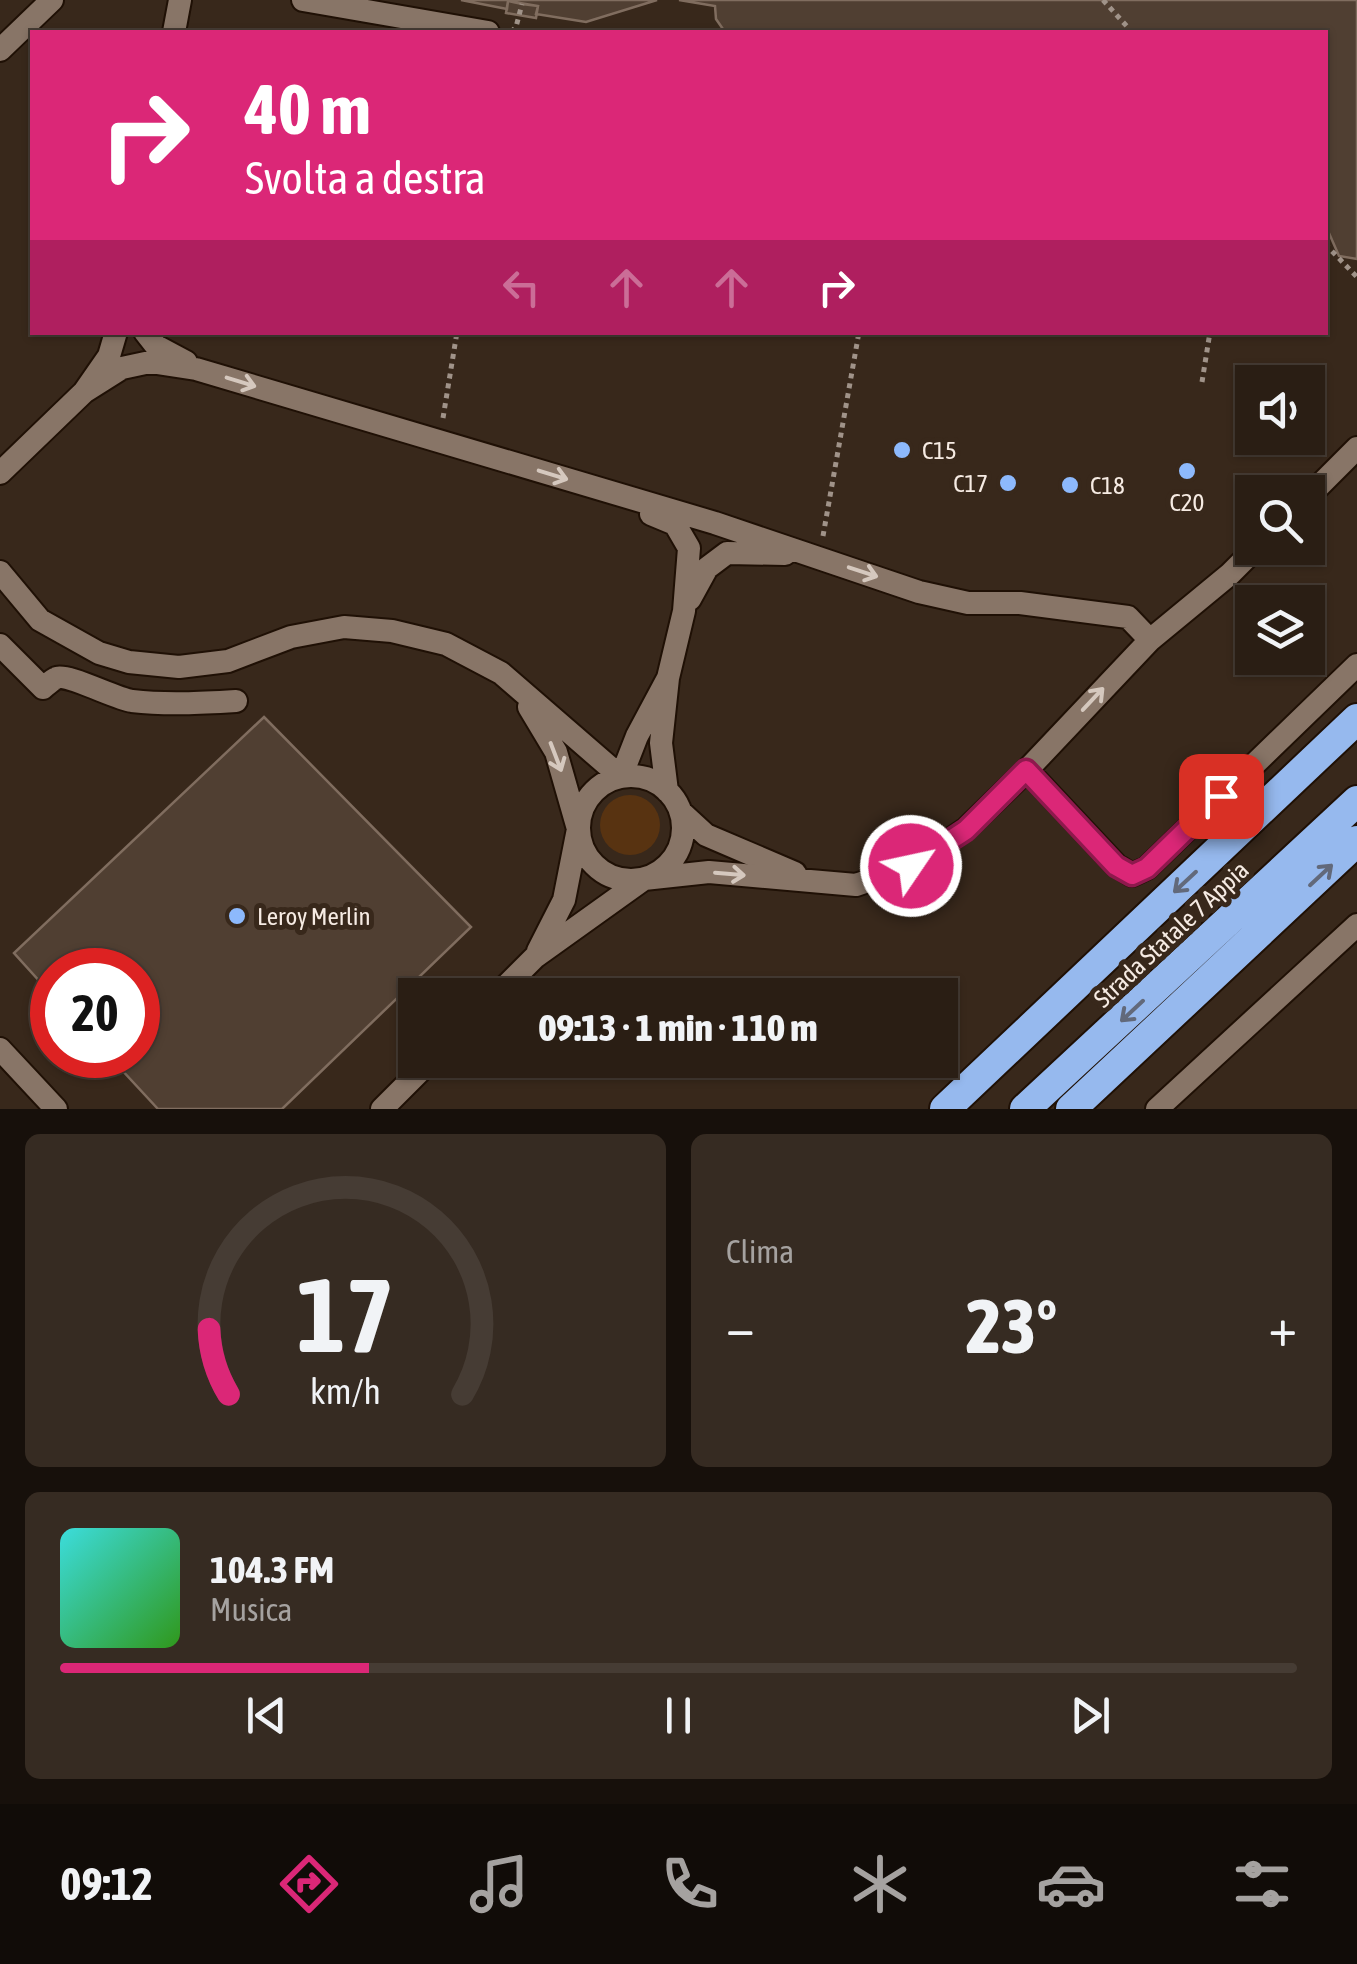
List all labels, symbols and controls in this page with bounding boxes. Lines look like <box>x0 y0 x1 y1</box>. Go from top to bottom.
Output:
text: 40 m <box>245 69 371 149</box>
icon: right <box>80 70 210 200</box>
text: Svolta a destra <box>245 152 486 204</box>
icon: left <box>494 260 549 315</box>
icon: ahead <box>599 260 654 315</box>
icon: ahead <box>704 260 759 315</box>
icon: right <box>809 260 864 315</box>
map controls <box>1235 365 1325 675</box>
button: sound <box>1235 365 1325 455</box>
one-way arrow <box>225 374 257 392</box>
place label: C15 <box>922 436 957 464</box>
marker: C15 <box>891 439 913 461</box>
marker: C20 <box>1176 460 1198 482</box>
one-way arrow <box>536 467 568 485</box>
place label: C17 <box>953 469 988 497</box>
place label: C18 <box>1090 471 1125 499</box>
marker: C17 <box>997 472 1019 494</box>
marker: C18 <box>1059 474 1081 496</box>
button: search <box>1235 475 1325 565</box>
place label: C20 <box>1170 488 1204 516</box>
one-way arrow <box>846 565 878 583</box>
button: layers <box>1235 585 1325 675</box>
one-way arrow <box>1081 688 1105 712</box>
one-way arrow <box>548 741 566 772</box>
pin <box>1179 754 1264 839</box>
icon: arrive <box>1194 769 1249 824</box>
position arrow <box>859 814 963 918</box>
street label: Strada Statale 7 Appia <box>1088 855 1254 1013</box>
one-way arrow <box>1309 863 1333 887</box>
one-way arrow <box>714 864 746 883</box>
one-way arrow <box>1173 870 1197 894</box>
place label: Leroy Merlin <box>257 902 371 930</box>
marker: Leroy Merlin <box>226 905 248 927</box>
speed limit sign: 20 <box>30 948 160 1078</box>
one-way arrow <box>1120 999 1145 1022</box>
text: 09:13 · 1 min · 110 m <box>538 1006 818 1049</box>
text: Clima <box>726 1233 794 1270</box>
text: 17 <box>297 1255 394 1374</box>
text: 23° <box>966 1283 1057 1369</box>
text: − <box>726 1295 755 1358</box>
text: + <box>1268 1295 1297 1358</box>
text: km/h <box>310 1371 381 1412</box>
text: 104.3 FM <box>210 1548 334 1591</box>
text: Musica <box>210 1591 292 1628</box>
icon: previous <box>239 1688 294 1743</box>
icon: pause <box>651 1688 706 1743</box>
icon: next <box>1063 1688 1118 1743</box>
icon: directions <box>274 1849 344 1919</box>
icon: music <box>464 1849 534 1919</box>
icon: phone <box>655 1849 725 1919</box>
icon: climate <box>845 1849 915 1919</box>
icon: car <box>1036 1849 1106 1919</box>
icon: filters <box>1227 1849 1297 1919</box>
text: 09:12 <box>60 1858 153 1910</box>

